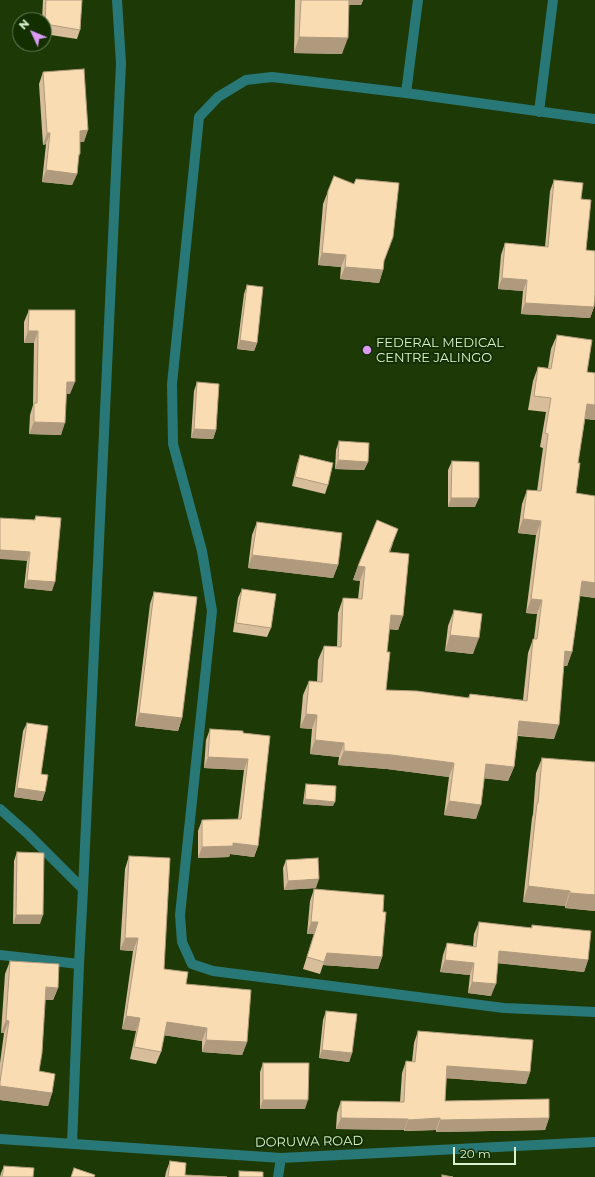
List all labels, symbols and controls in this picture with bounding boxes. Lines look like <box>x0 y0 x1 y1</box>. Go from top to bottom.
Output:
north arrow <box>12 12 52 52</box>
text: N <box>16 16 32 32</box>
place label: FEDERAL MEDICAL CENTRE JALINGO <box>376 335 504 366</box>
marker: FEDERAL MEDICAL CENTRE JALINGO <box>361 344 373 356</box>
street label: DORUWA ROAD <box>255 1133 363 1151</box>
scale bar <box>455 1139 518 1165</box>
text: 20 m <box>460 1146 491 1161</box>

